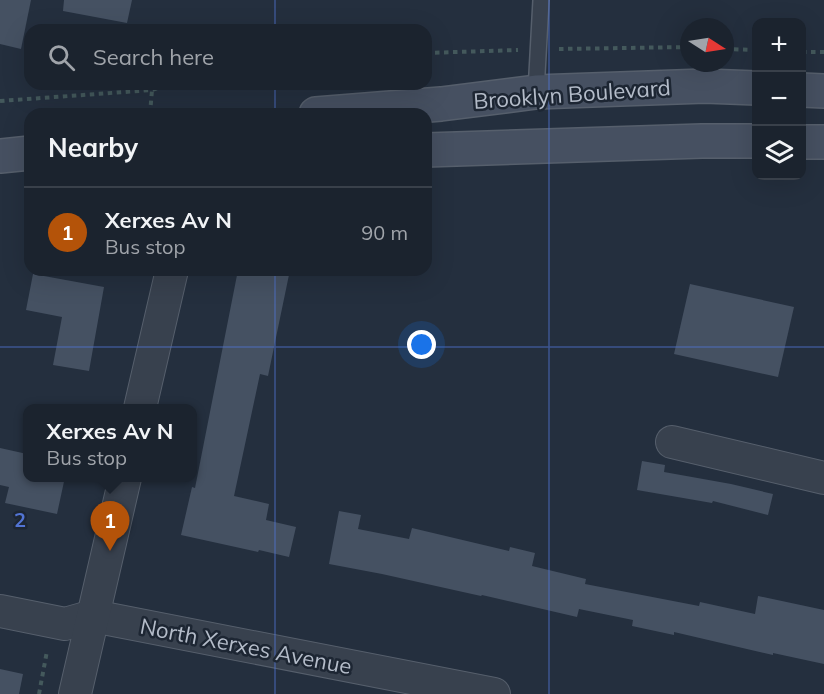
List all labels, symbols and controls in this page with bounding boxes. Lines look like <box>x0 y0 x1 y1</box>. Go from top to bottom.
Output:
north arrow <box>680 18 734 72</box>
map controls <box>752 18 806 180</box>
button: + <box>752 18 806 72</box>
search box <box>24 24 432 90</box>
icon: search <box>45 41 78 74</box>
text: Search here <box>93 43 214 71</box>
button: − <box>752 72 806 126</box>
street label: Brooklyn Boulevard <box>472 73 672 115</box>
button: layers <box>752 126 806 180</box>
text: Nearby <box>48 131 138 164</box>
text: Xerxes Av N <box>105 206 232 234</box>
text: 1 <box>62 220 74 245</box>
text: 90 m <box>361 220 408 245</box>
text: Bus stop <box>105 234 185 259</box>
your location <box>407 330 436 359</box>
popup <box>23 404 197 482</box>
text: Xerxes Av N <box>47 417 173 445</box>
text: Bus stop <box>47 445 127 470</box>
pin: 1 <box>90 502 130 551</box>
text: 2 <box>14 507 26 532</box>
street label: North Xerxes Avenue <box>138 612 354 680</box>

